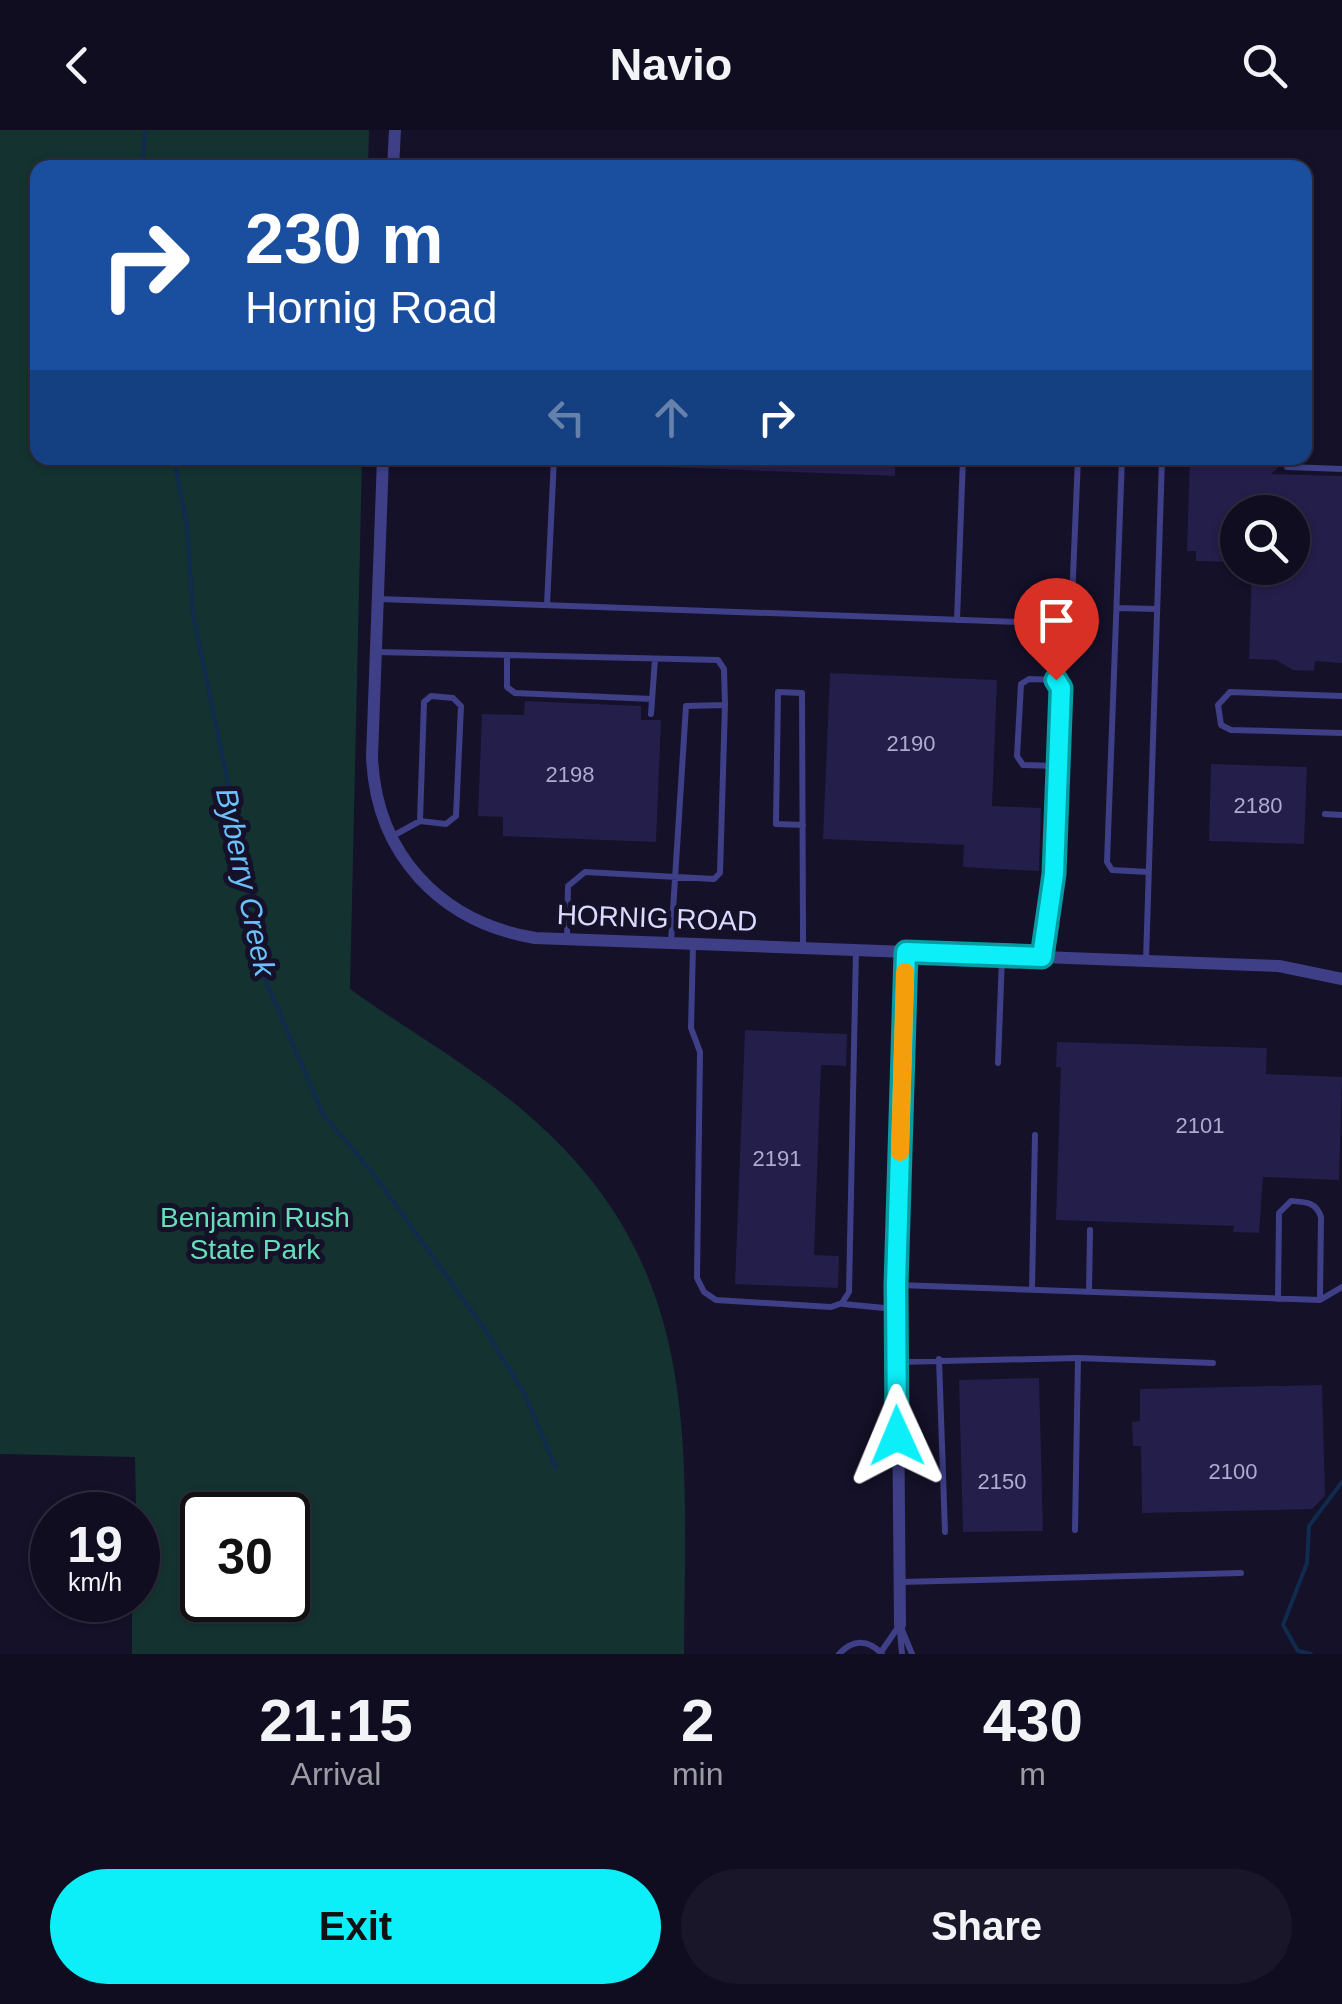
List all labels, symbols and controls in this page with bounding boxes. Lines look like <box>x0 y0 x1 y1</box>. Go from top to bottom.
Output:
icon: back <box>50 38 105 93</box>
icon: search <box>1237 38 1292 93</box>
text: Navio <box>610 39 732 90</box>
icon: right <box>80 200 210 330</box>
text: 230 m <box>245 200 443 278</box>
text: Hornig Road <box>245 282 498 333</box>
icon: left <box>539 390 594 445</box>
icon: ahead <box>644 390 699 445</box>
icon: right <box>749 390 804 445</box>
map controls <box>1220 495 1310 585</box>
button: search <box>1220 495 1310 585</box>
pin <box>1014 578 1099 681</box>
icon: arrive <box>1029 593 1084 648</box>
house number: 2190 <box>887 731 935 756</box>
house number: 2198 <box>546 762 594 787</box>
water label: Byberry Creek <box>210 785 282 981</box>
house number: 2180 <box>1234 793 1282 818</box>
street label: HORNIG ROAD <box>556 899 758 937</box>
house number: 2101 <box>1176 1113 1224 1138</box>
house number: 2191 <box>753 1146 801 1171</box>
park label: Benjamin Rush State Park <box>160 1202 350 1265</box>
position arrow <box>845 1384 949 1488</box>
house number: 2100 <box>1209 1459 1257 1484</box>
house number: 2150 <box>978 1469 1026 1494</box>
speed limit sign: 30 <box>180 1492 310 1622</box>
text: 19 <box>67 1517 123 1573</box>
text: km/h <box>68 1568 122 1596</box>
text: 21:15 <box>259 1687 413 1754</box>
text: 2 <box>681 1687 714 1754</box>
text: 430 <box>983 1687 1083 1754</box>
text: Arrival <box>291 1756 381 1792</box>
text: min <box>672 1756 723 1792</box>
text: m <box>1019 1756 1046 1792</box>
button: Exit <box>50 1869 661 1984</box>
button: Share <box>681 1869 1292 1984</box>

